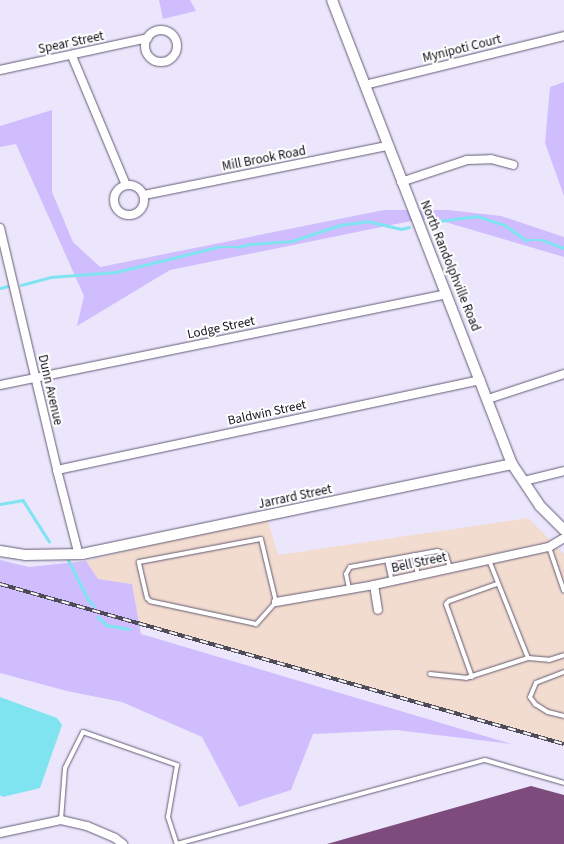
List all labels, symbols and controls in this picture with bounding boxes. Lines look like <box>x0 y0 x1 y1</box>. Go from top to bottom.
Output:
street label: Spear Street <box>37 28 105 58</box>
street label: Mynipoti Court <box>421 32 503 66</box>
street label: Mill Brook Road <box>221 143 307 175</box>
street label: North Randolphville Road <box>417 198 483 334</box>
street label: Lodge Street <box>186 313 256 343</box>
street label: Dunn Avenue <box>34 353 66 427</box>
street label: Baldwin Street <box>226 397 308 429</box>
street label: Jarrard Street <box>257 482 333 512</box>
street label: Bell Street <box>390 550 448 576</box>

